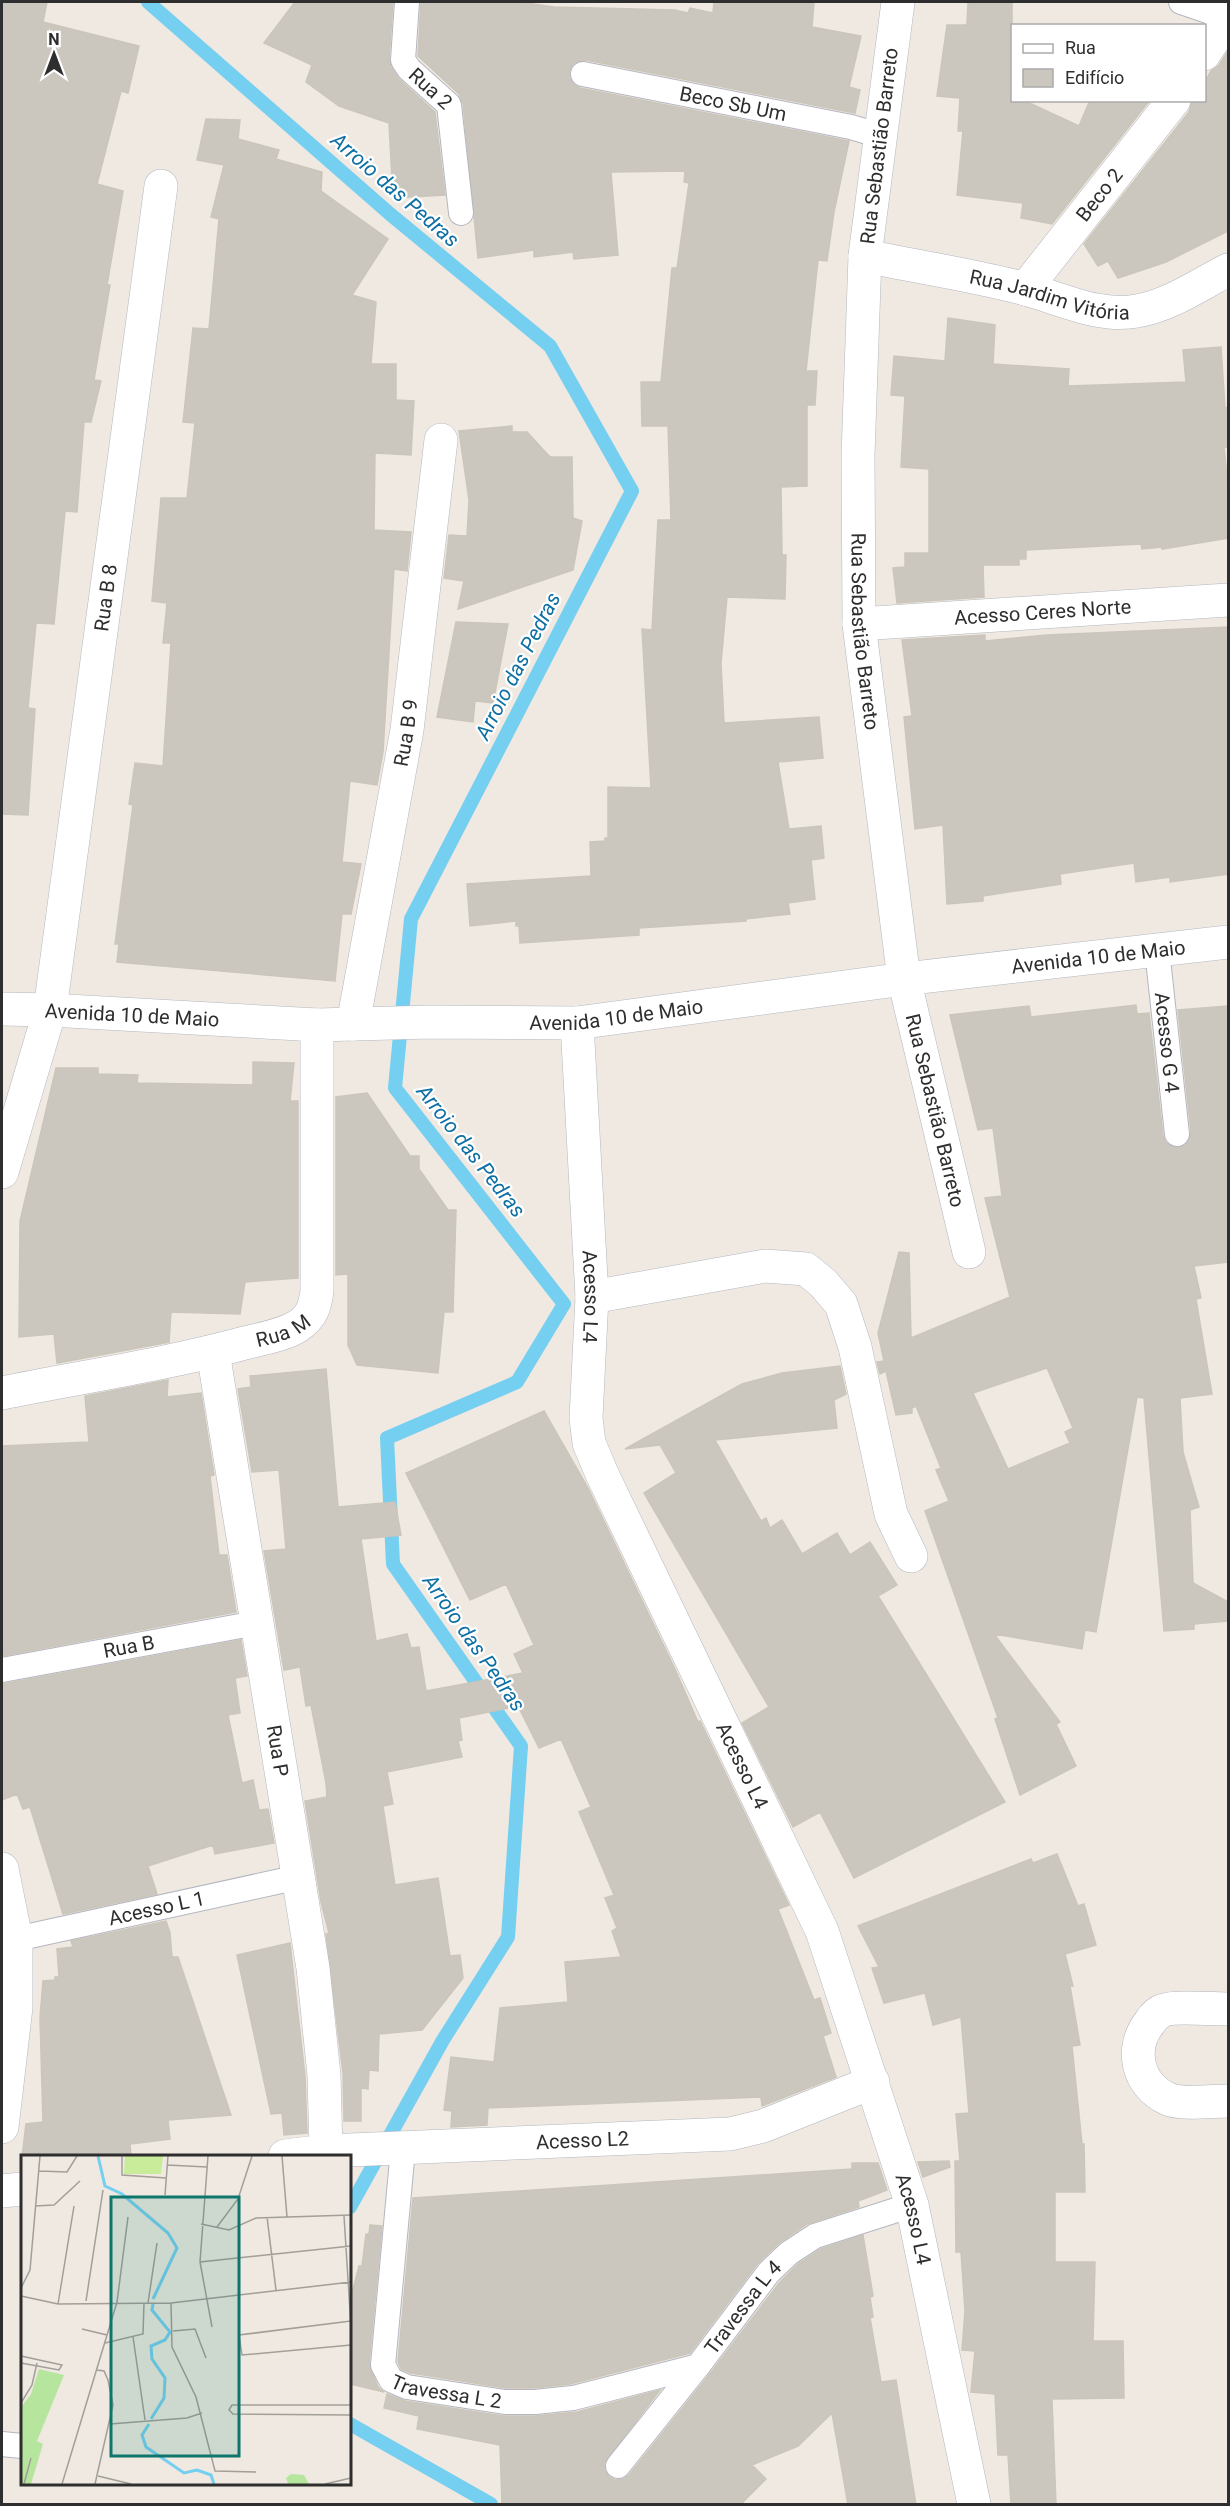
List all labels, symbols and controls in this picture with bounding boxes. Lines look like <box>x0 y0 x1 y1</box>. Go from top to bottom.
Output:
north arrow <box>24 24 84 84</box>
legend <box>1011 24 1206 102</box>
text: N <box>48 30 60 49</box>
text: Rua <box>1065 37 1096 58</box>
street label: Rua Sebastião Barreto <box>855 46 903 246</box>
street label: Rua 2 <box>404 63 457 114</box>
text: Edifício <box>1065 67 1124 88</box>
street label: Beco Sb Um <box>678 81 789 126</box>
water label: Arroio das Pedras <box>325 127 464 252</box>
street label: Beco 2 <box>1071 163 1128 226</box>
street label: Rua Jardim Vitória <box>967 264 1130 325</box>
street label: Rua Sebastião Barreto <box>846 533 884 731</box>
street label: Rua B 8 <box>89 562 122 633</box>
water label: Arroio das Pedras <box>470 589 565 744</box>
street label: Acesso Ceres Norte <box>953 594 1132 630</box>
street label: Rua B 9 <box>389 698 423 768</box>
street label: Avenida 10 de Maio <box>1010 935 1187 979</box>
street label: Acesso G 4 <box>1150 991 1184 1094</box>
street label: Avenida 10 de Maio <box>529 994 704 1035</box>
street label: Avenida 10 de Maio <box>44 998 220 1032</box>
street label: Rua Sebastião Barreto <box>901 1011 970 1209</box>
water label: Arroio das Pedras <box>411 1079 530 1222</box>
street label: Acesso L4 <box>577 1249 604 1344</box>
street label: Rua M <box>253 1309 315 1352</box>
water label: Arroio das Pedras <box>417 1569 530 1716</box>
street label: Rua B <box>101 1630 156 1663</box>
street label: Acesso L4 <box>711 1718 773 1813</box>
street label: Rua P <box>262 1723 294 1778</box>
street label: Acesso L 1 <box>106 1886 207 1930</box>
street label: Acesso L2 <box>535 2126 630 2154</box>
inset map <box>21 2155 351 2485</box>
street label: Acesso L4 <box>890 2170 936 2267</box>
street label: Travessa L 4 <box>699 2255 786 2359</box>
street label: Travessa L 2 <box>387 2369 503 2413</box>

